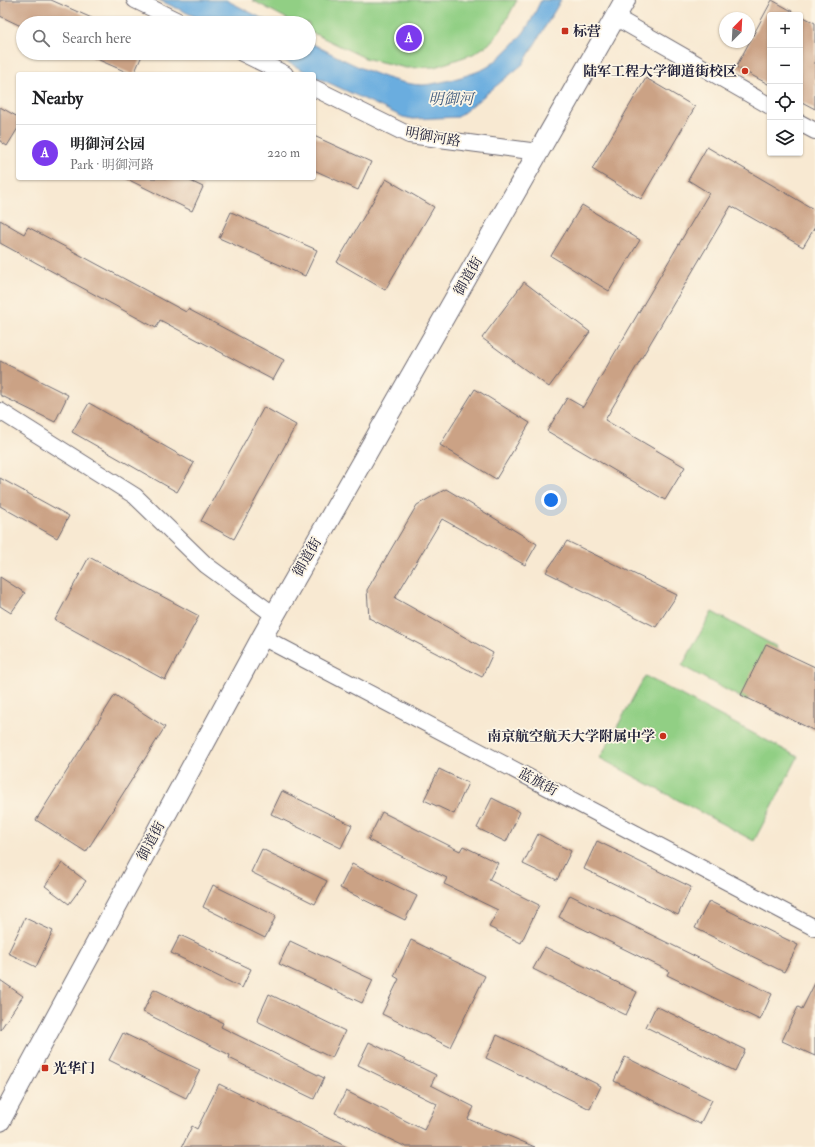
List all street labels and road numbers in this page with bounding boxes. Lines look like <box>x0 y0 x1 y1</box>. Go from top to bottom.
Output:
street label: 明御河路 <box>404 124 462 150</box>
street label: 御道街 <box>450 254 486 298</box>
street label: 御道街 <box>289 535 325 579</box>
street label: 蓝旗街 <box>515 765 561 799</box>
street label: 御道街 <box>134 818 168 864</box>

